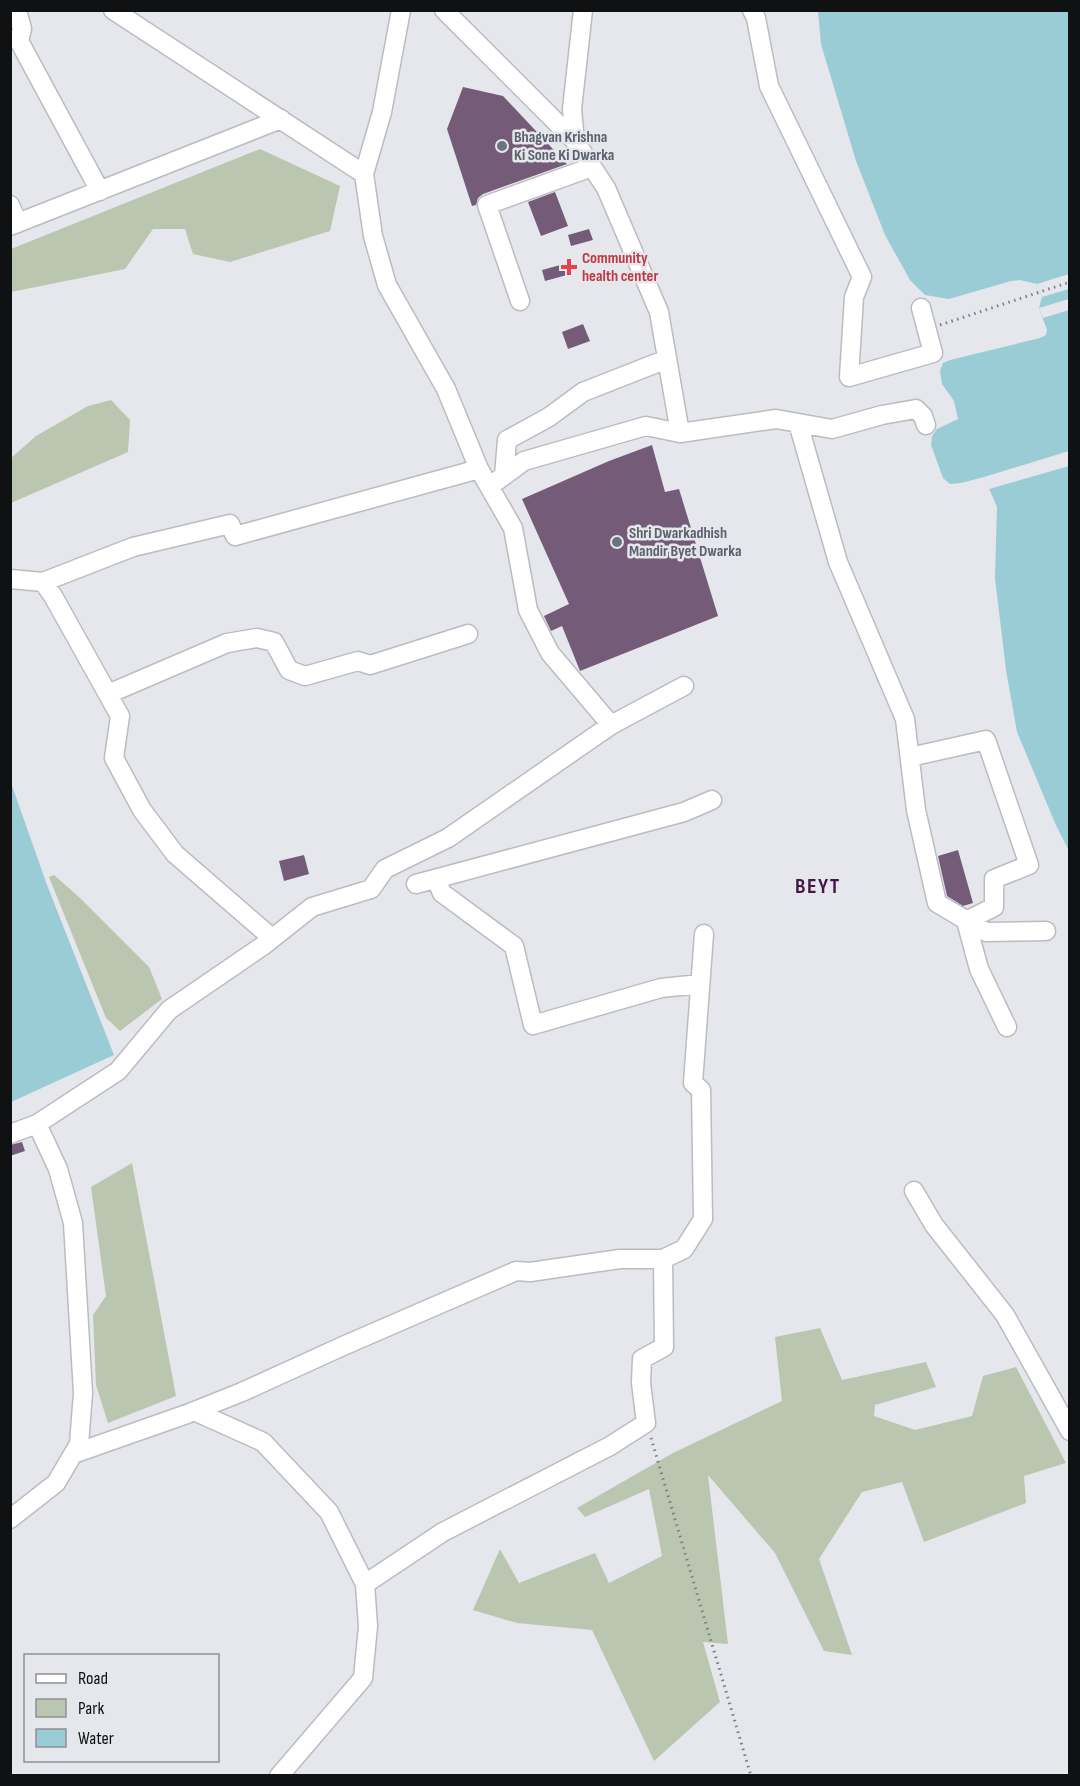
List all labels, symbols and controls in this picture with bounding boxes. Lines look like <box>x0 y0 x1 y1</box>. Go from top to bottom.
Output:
place label: Bhagvan Krishna Ki Sone Ki Dwarka <box>514 128 614 165</box>
marker: Bhagvan Krishna Ki Sone Ki Dwarka <box>495 139 509 153</box>
place label: Community health center <box>582 249 658 286</box>
marker: Community health center <box>560 258 578 276</box>
place label: Shri Dwarkadhish Mandir Byet Dwarka <box>629 524 742 561</box>
marker: Shri Dwarkadhish Mandir Byet Dwarka <box>610 535 624 549</box>
district label: BEYT <box>795 873 841 900</box>
legend <box>24 1654 219 1762</box>
text: Road <box>78 1668 108 1689</box>
text: Park <box>78 1698 104 1719</box>
text: Water <box>78 1728 114 1749</box>

